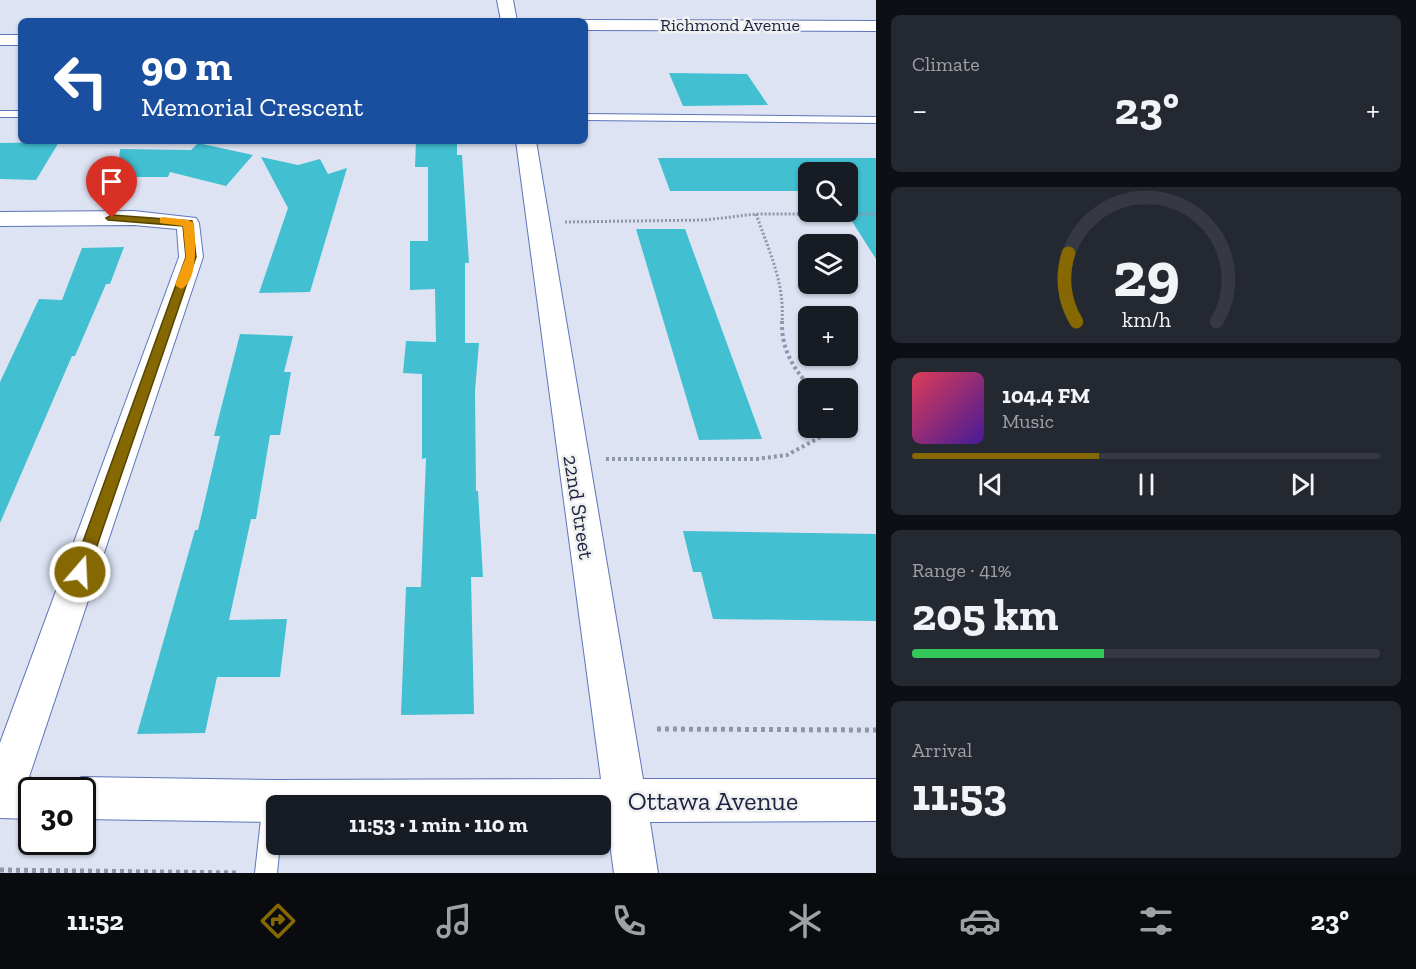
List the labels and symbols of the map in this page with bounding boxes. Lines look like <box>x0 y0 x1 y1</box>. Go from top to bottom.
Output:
street label: Richmond Avenue <box>660 14 800 36</box>
pin <box>86 156 137 218</box>
street label: 22nd Street <box>558 453 600 561</box>
position arrow <box>48 540 112 604</box>
speed limit sign: 30 <box>18 777 96 855</box>
street label: Ottawa Avenue <box>628 785 798 817</box>

